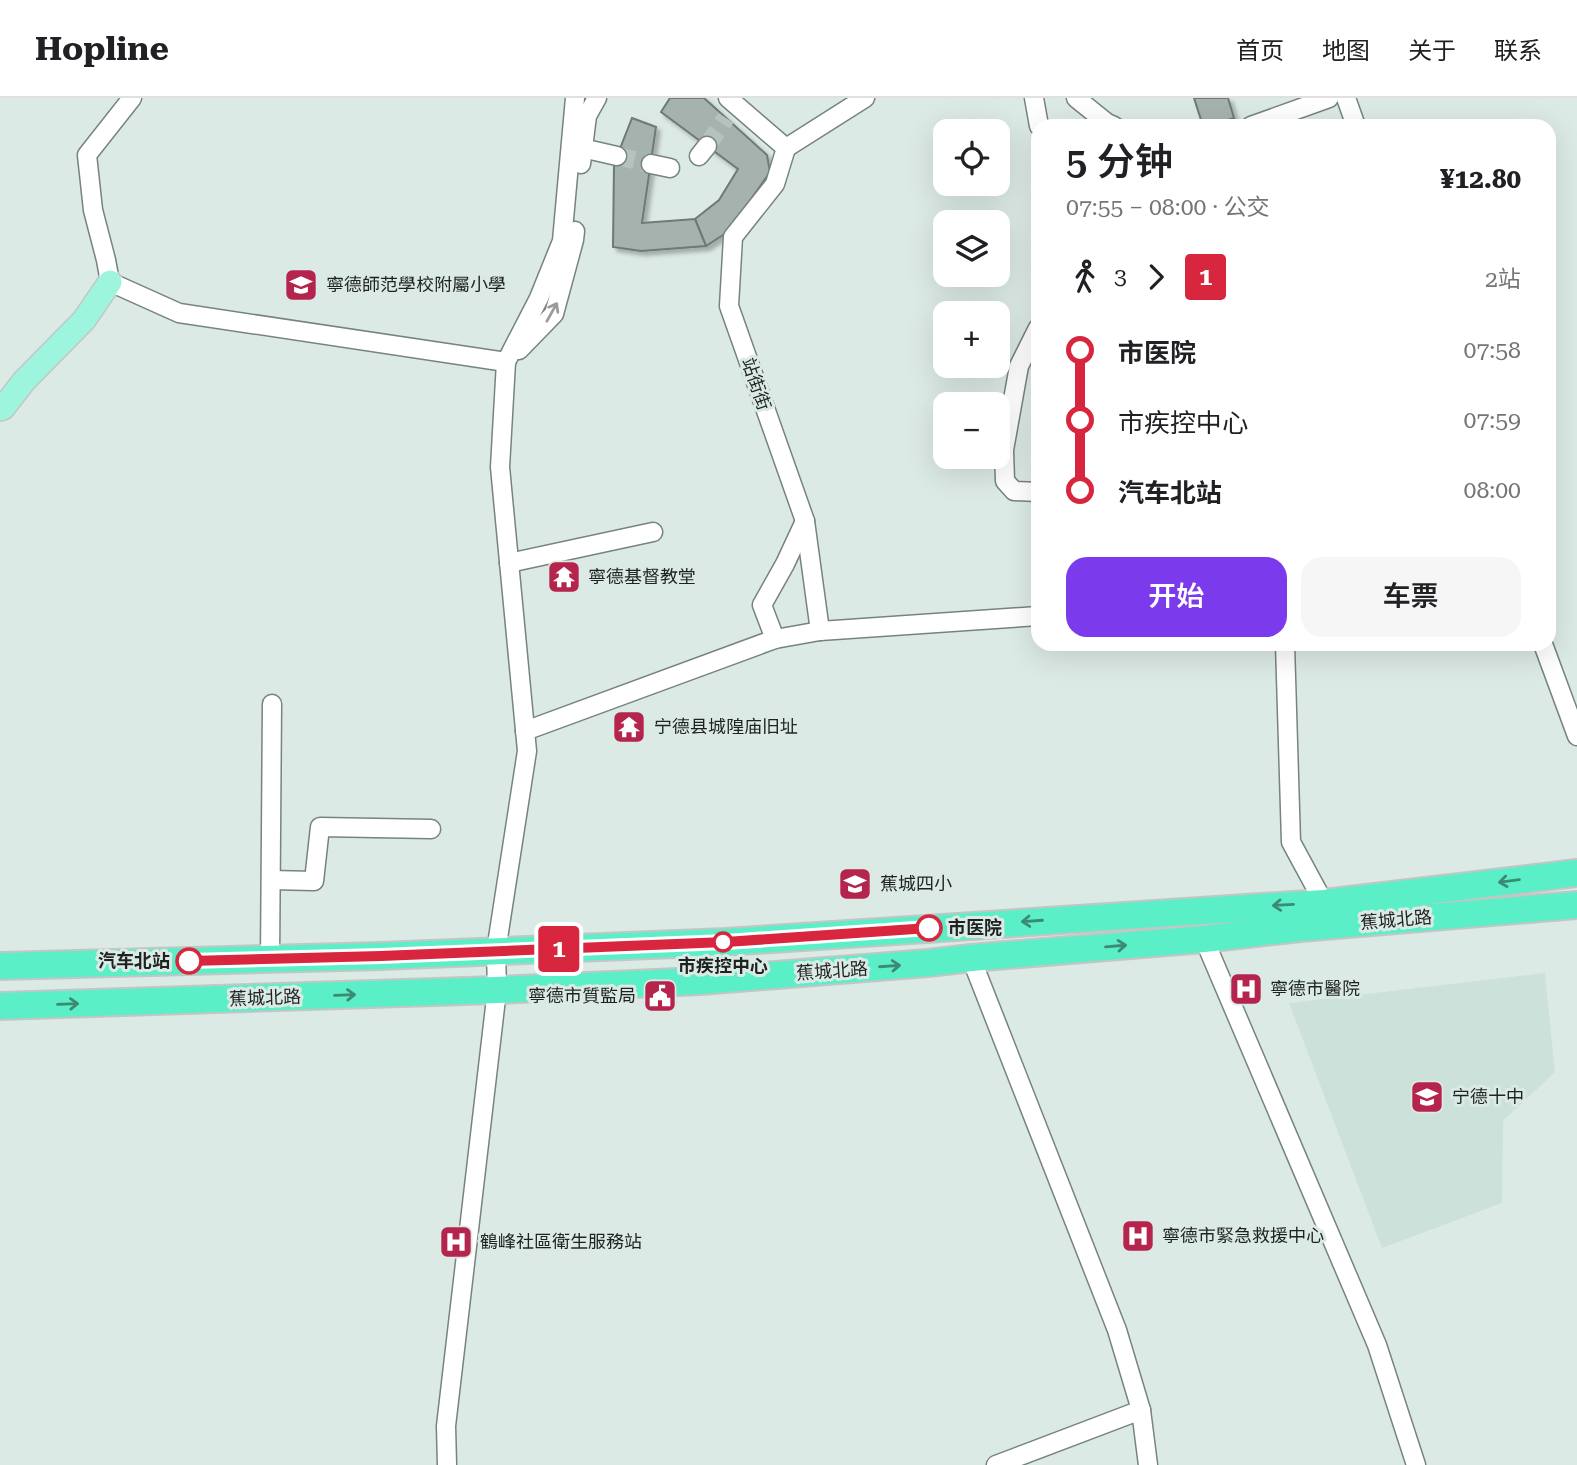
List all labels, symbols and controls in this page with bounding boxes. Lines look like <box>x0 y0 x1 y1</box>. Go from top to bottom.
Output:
text: Hopline <box>35 29 169 68</box>
text: 首页 <box>1236 37 1284 65</box>
text: 地图 <box>1322 37 1370 65</box>
text: 关于 <box>1408 37 1456 65</box>
text: 联系 <box>1494 37 1542 65</box>
map controls <box>933 119 1010 469</box>
button: locate <box>933 119 1010 196</box>
text: 5 分钟 <box>1066 140 1173 184</box>
text: ¥12.80 <box>1440 164 1521 194</box>
text: 07:55 – 08:00 · 公交 <box>1066 194 1270 221</box>
button: layers <box>933 210 1010 287</box>
icon: walk <box>1066 258 1104 296</box>
icon: forward <box>1137 258 1175 296</box>
text: 3 <box>1114 263 1127 290</box>
text: 1 <box>1199 263 1212 291</box>
school or university icon: 寧德師范學校附屬小學 <box>282 266 320 304</box>
text: 2站 <box>1485 266 1521 293</box>
place label: 寧德師范學校附屬小學 <box>326 274 506 295</box>
button: + <box>933 301 1010 378</box>
one-way arrow <box>545 302 559 323</box>
text: 07:58 <box>1464 337 1521 364</box>
text: 市医院 <box>1118 338 1196 368</box>
street label: 站街街 <box>738 355 775 413</box>
button: − <box>933 392 1010 469</box>
text: 07:59 <box>1464 407 1521 434</box>
text: 市疾控中心 <box>1118 408 1248 438</box>
text: 08:00 <box>1464 477 1521 504</box>
text: 汽车北站 <box>1118 478 1222 508</box>
button: 开始 <box>1066 557 1287 637</box>
button: 车票 <box>1301 557 1521 637</box>
temple icon: 寧德基督教堂 <box>545 558 583 596</box>
place label: 寧德基督教堂 <box>588 566 696 587</box>
temple icon: 宁德县城隍庙旧址 <box>610 708 648 746</box>
place label: 宁德县城隍庙旧址 <box>654 716 798 737</box>
school or university icon: 蕉城四小 <box>836 865 874 903</box>
place label: 蕉城四小 <box>880 873 952 894</box>
one-way arrow <box>1498 874 1521 887</box>
one-way arrow <box>1272 899 1295 912</box>
street label: 蕉城北路 <box>1359 906 1433 933</box>
marker: 市医院 <box>916 915 942 941</box>
one-way arrow <box>1020 915 1043 928</box>
place label: 市医院 <box>948 917 1002 938</box>
line badge: 1 <box>536 926 582 972</box>
marker: 市疾控中心 <box>713 932 733 952</box>
text: 1 <box>552 935 566 963</box>
one-way arrow <box>1104 939 1127 952</box>
marker: 汽车北站 <box>176 948 202 974</box>
place label: 汽车北站 <box>98 950 170 971</box>
place label: 市疾控中心 <box>678 955 768 976</box>
street label: 蕉城北路 <box>795 958 869 983</box>
one-way arrow <box>878 959 900 972</box>
hospital icon: 寧德市醫院 <box>1227 970 1265 1008</box>
public building icon: 寧德市質監局 <box>641 977 679 1015</box>
place label: 寧德市醫院 <box>1270 978 1360 999</box>
place label: 寧德市質監局 <box>528 985 636 1006</box>
street label: 蕉城北路 <box>229 986 301 1009</box>
one-way arrow <box>333 989 356 1002</box>
one-way arrow <box>56 998 79 1011</box>
school or university icon: 宁德十中 <box>1408 1078 1446 1116</box>
place label: 宁德十中 <box>1452 1086 1524 1107</box>
hospital icon: 寧德市緊急救援中心 <box>1119 1217 1157 1255</box>
hospital icon: 鶴峰社區衛生服務站 <box>437 1223 475 1261</box>
place label: 寧德市緊急救援中心 <box>1162 1225 1324 1246</box>
place label: 鶴峰社區衛生服務站 <box>480 1231 642 1252</box>

